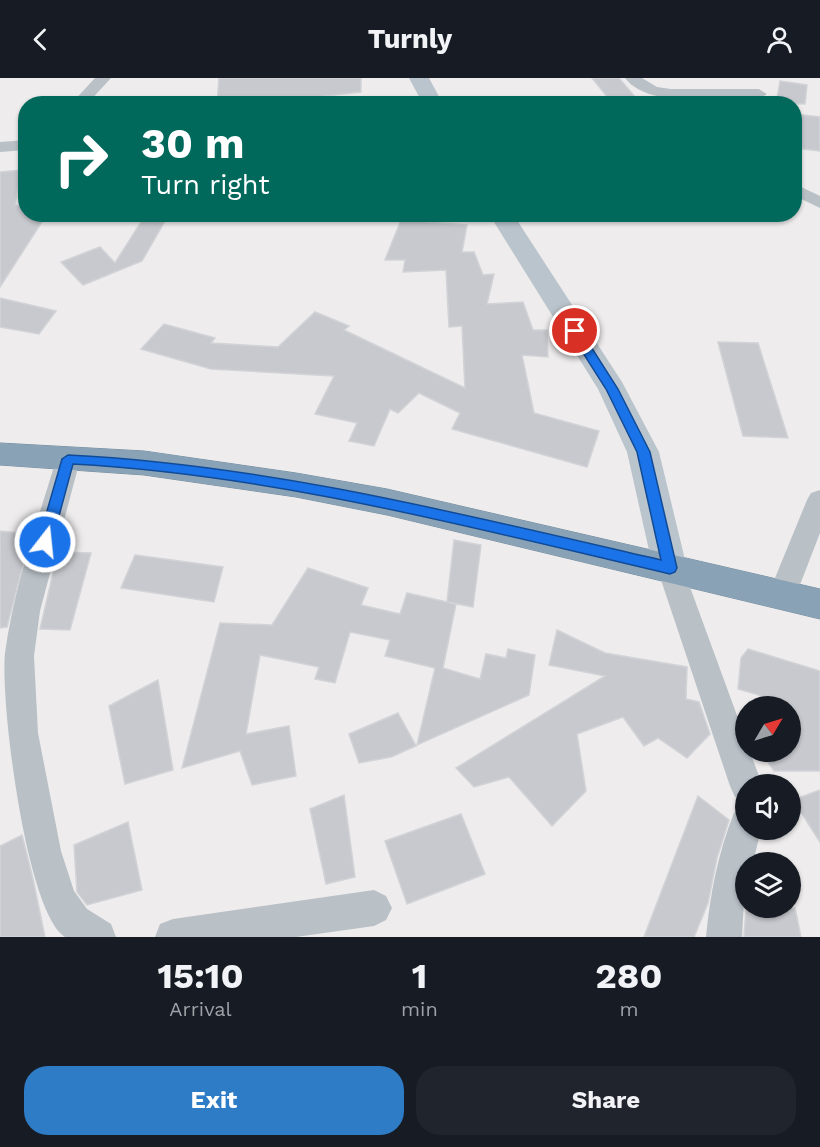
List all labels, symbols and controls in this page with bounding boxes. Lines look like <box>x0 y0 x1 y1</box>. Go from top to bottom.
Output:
icon: back <box>24 23 57 56</box>
text: Turnly <box>368 23 452 55</box>
icon: person <box>763 23 796 56</box>
text: 30 m <box>141 119 245 168</box>
icon: right <box>42 120 120 198</box>
text: Turn right <box>141 169 270 201</box>
pin <box>549 305 600 356</box>
icon: arrive <box>558 314 591 347</box>
position arrow <box>13 510 77 574</box>
north arrow <box>735 696 801 762</box>
map controls <box>735 696 801 918</box>
button: sound <box>735 774 801 840</box>
button: layers <box>735 852 801 918</box>
text: 15:10 <box>157 955 244 997</box>
text: 1 <box>412 955 427 997</box>
text: 280 <box>595 955 663 997</box>
text: Arrival <box>169 997 232 1021</box>
text: min <box>401 997 438 1021</box>
text: m <box>619 997 638 1021</box>
button: Exit <box>24 1066 404 1135</box>
button: Share <box>416 1066 796 1135</box>

